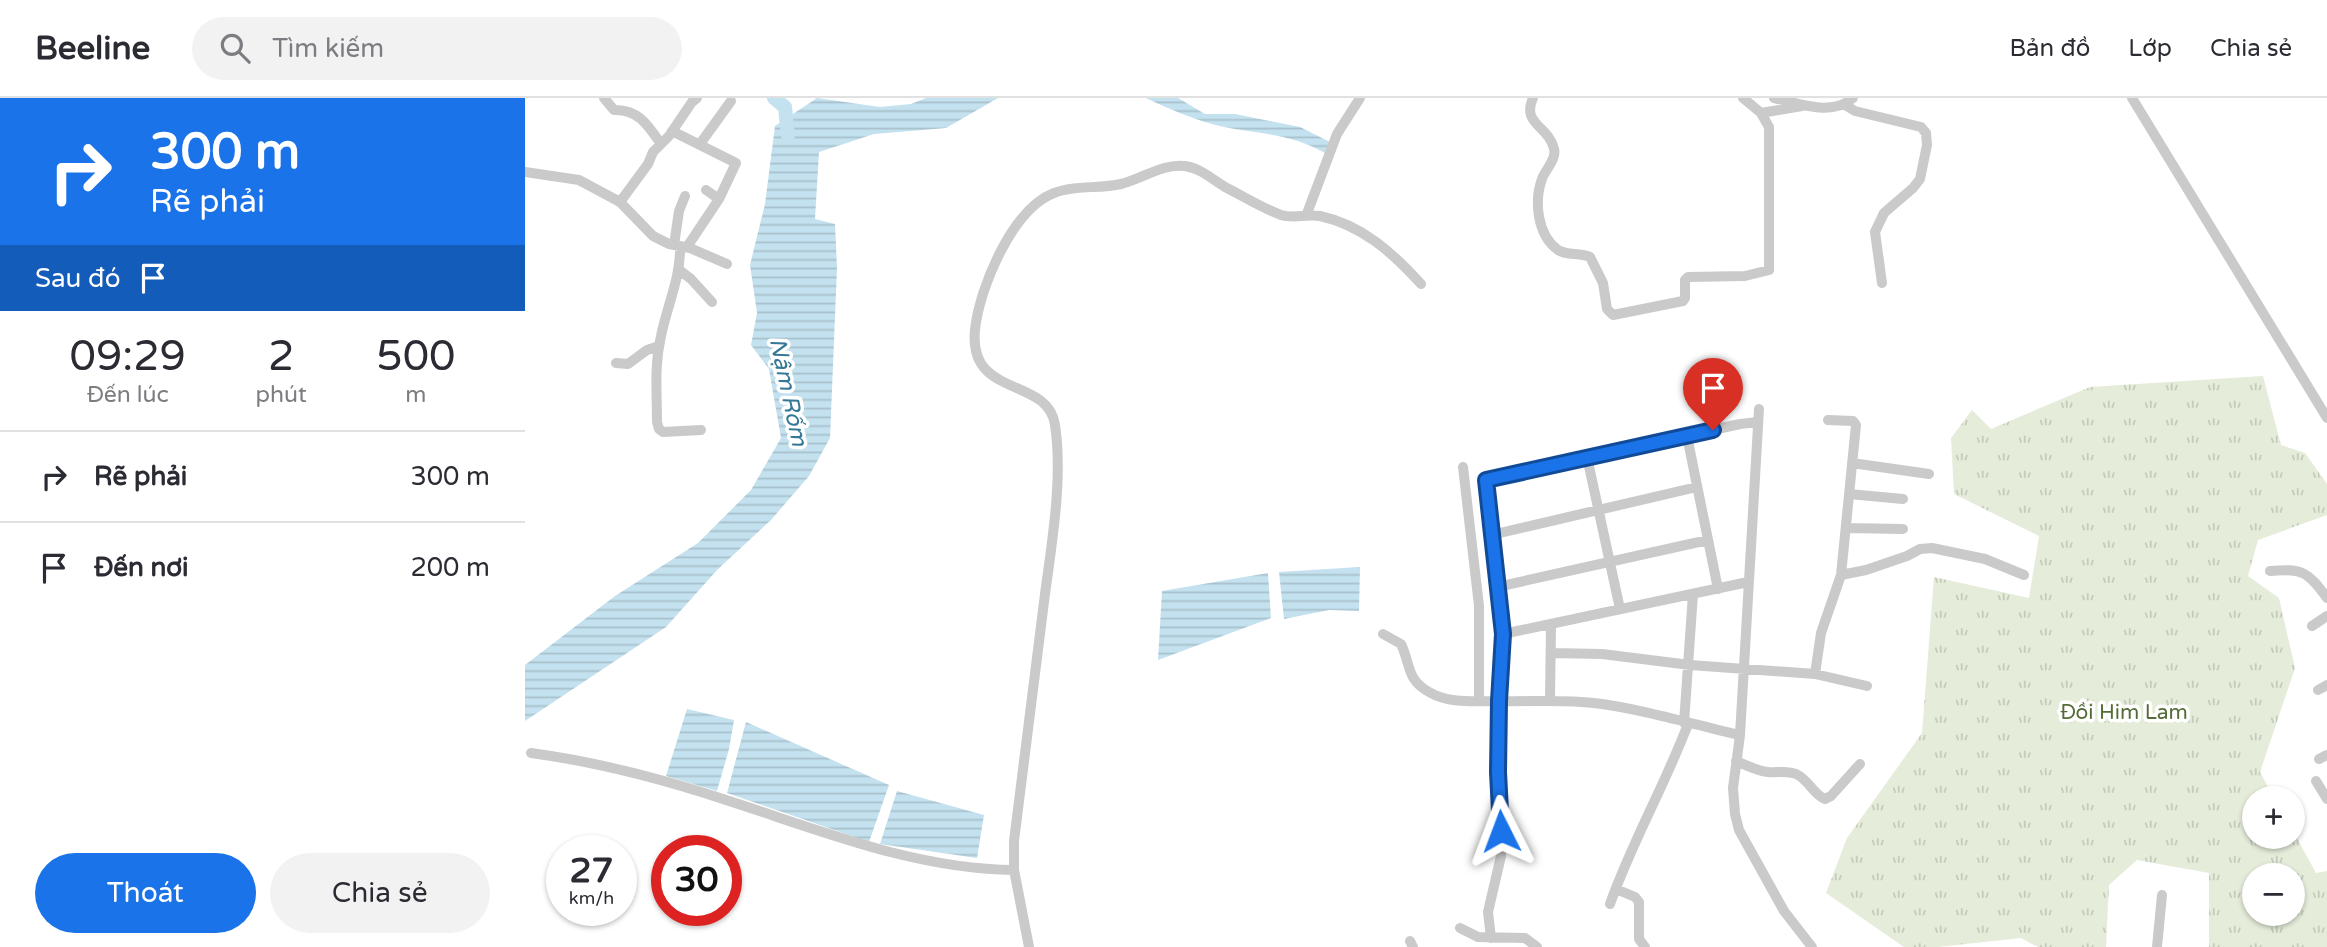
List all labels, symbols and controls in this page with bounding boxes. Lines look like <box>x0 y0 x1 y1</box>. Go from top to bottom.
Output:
search box <box>192 17 682 80</box>
text: Beeline <box>35 29 150 68</box>
icon: search <box>216 29 254 67</box>
text: Tìm kiếm <box>272 33 384 64</box>
text: Bản đồ <box>2009 34 2090 63</box>
text: Lớp <box>2128 34 2172 63</box>
text: Chia sẻ <box>2210 34 2292 63</box>
text: 300 m <box>150 123 300 182</box>
icon: right <box>35 126 126 217</box>
text: Rẽ phải <box>150 183 265 221</box>
icon: arrive <box>134 259 172 297</box>
text: Sau đó <box>35 263 120 294</box>
text: 09:29 <box>70 331 186 382</box>
text: 2 <box>268 331 294 382</box>
text: 500 <box>376 331 455 382</box>
water label: Nậm Rốm <box>763 335 813 450</box>
pin <box>1683 358 1743 430</box>
icon: arrive <box>1694 369 1732 407</box>
text: Đến lúc <box>87 381 169 409</box>
text: phút <box>256 381 307 409</box>
text: m <box>405 381 426 409</box>
icon: right <box>35 458 73 496</box>
text: Rẽ phải <box>94 461 187 492</box>
text: 300 m <box>410 461 490 492</box>
icon: arrive <box>35 549 73 587</box>
text: Đến nơi <box>94 552 189 583</box>
text: 200 m <box>410 552 490 583</box>
park label: Đồi Him Lam <box>2060 700 2188 725</box>
map controls <box>2242 786 2305 926</box>
button: + <box>2242 786 2305 849</box>
position arrow <box>1464 794 1538 868</box>
speed limit sign: 30 <box>651 835 742 926</box>
text: 27 <box>570 850 613 892</box>
button: Thoát <box>35 853 256 933</box>
button: Chia sẻ <box>270 853 490 933</box>
button: − <box>2242 863 2305 926</box>
text: km/h <box>569 887 614 909</box>

